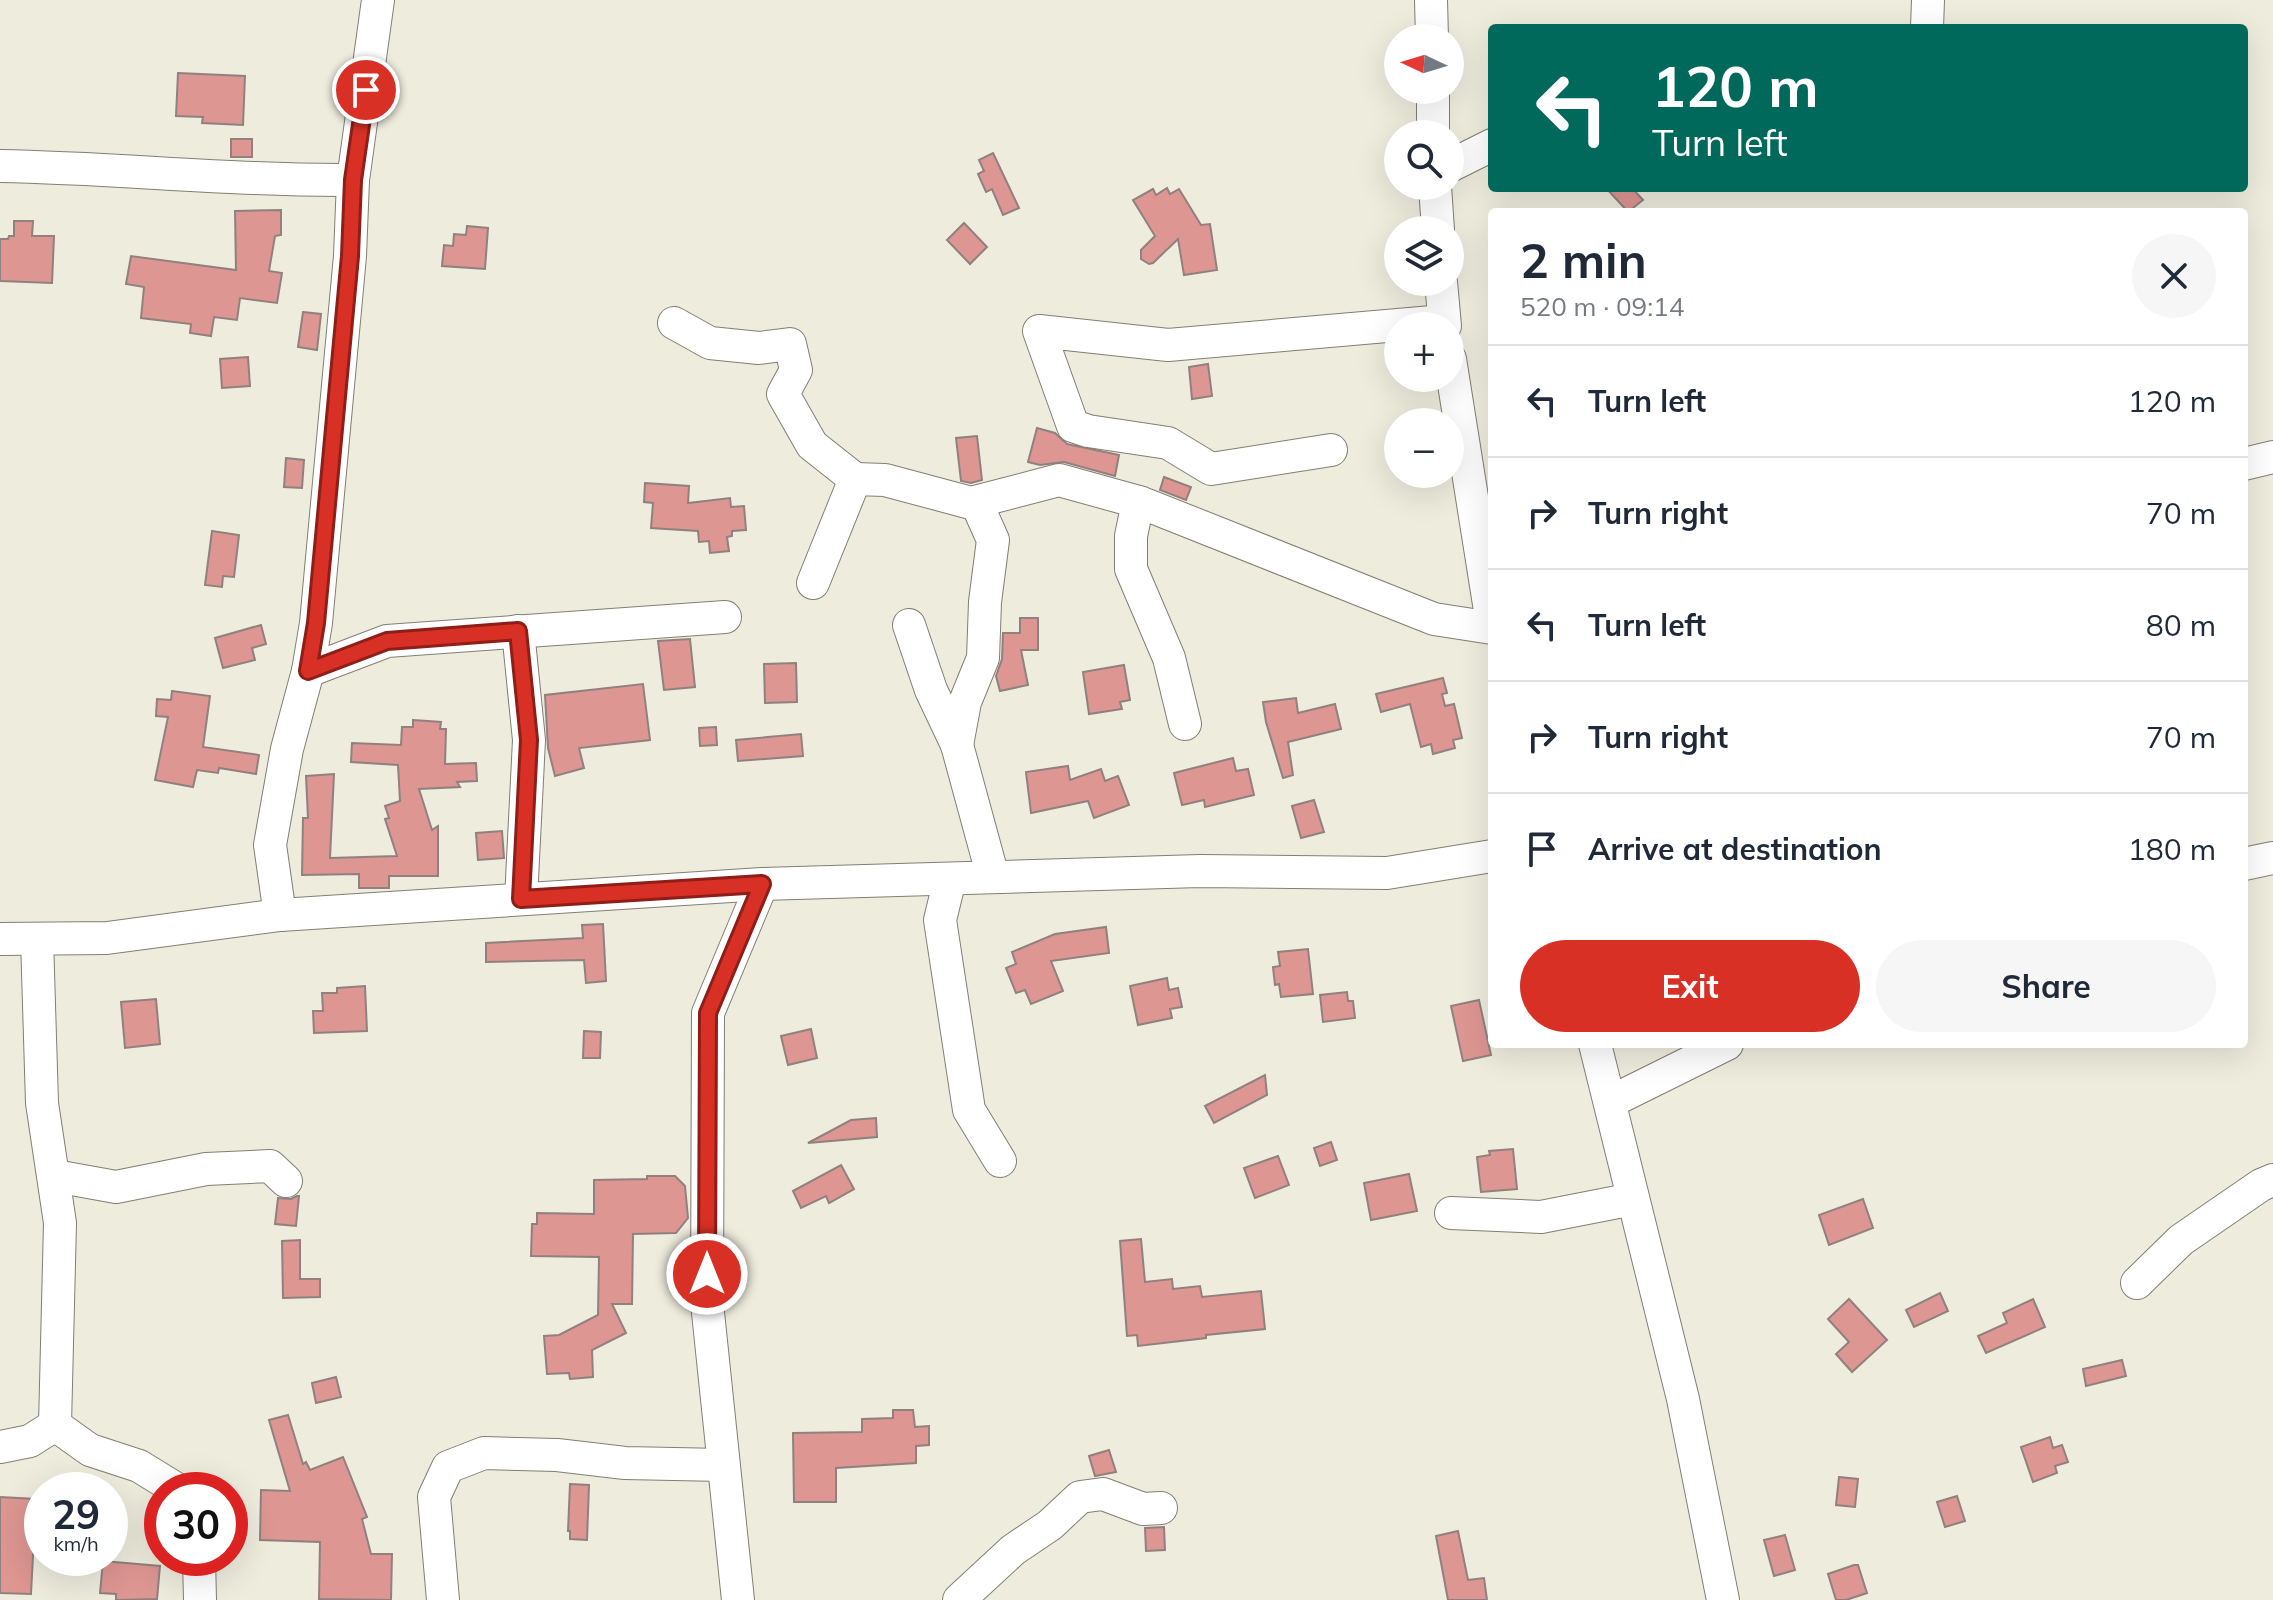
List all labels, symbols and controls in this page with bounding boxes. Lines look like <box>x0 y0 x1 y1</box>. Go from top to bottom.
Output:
north arrow <box>1384 24 1464 104</box>
map controls <box>1384 24 1464 488</box>
text: 120 m <box>1652 51 1819 121</box>
pin <box>332 56 400 124</box>
icon: left <box>1520 56 1624 160</box>
icon: arrive <box>344 68 388 112</box>
button: search <box>1384 120 1464 200</box>
text: Turn left <box>1652 120 1788 165</box>
button: layers <box>1384 216 1464 296</box>
text: 2 min <box>1520 230 1647 290</box>
button: close <box>2132 234 2216 318</box>
text: 520 m · 09:14 <box>1520 290 1684 323</box>
button: + <box>1384 312 1464 392</box>
icon: left <box>1520 379 1564 423</box>
text: Turn left <box>1588 382 1706 420</box>
text: 120 m <box>2128 382 2216 420</box>
button: − <box>1384 408 1464 488</box>
icon: right <box>1520 491 1564 535</box>
text: Turn right <box>1588 494 1728 532</box>
text: 70 m <box>2146 494 2216 532</box>
icon: left <box>1520 603 1564 647</box>
text: Turn left <box>1588 606 1706 644</box>
text: 80 m <box>2146 606 2216 644</box>
icon: right <box>1520 715 1564 759</box>
text: Turn right <box>1588 718 1728 756</box>
text: 70 m <box>2146 718 2216 756</box>
icon: arrive <box>1520 827 1564 871</box>
text: Arrive at destination <box>1588 830 1882 868</box>
text: 180 m <box>2128 830 2216 868</box>
button: Exit <box>1520 940 1860 1032</box>
button: Share <box>1876 940 2216 1032</box>
position arrow <box>665 1232 749 1316</box>
speed limit sign: 30 <box>144 1472 248 1576</box>
text: 29 <box>52 1489 100 1539</box>
text: km/h <box>53 1531 99 1556</box>

